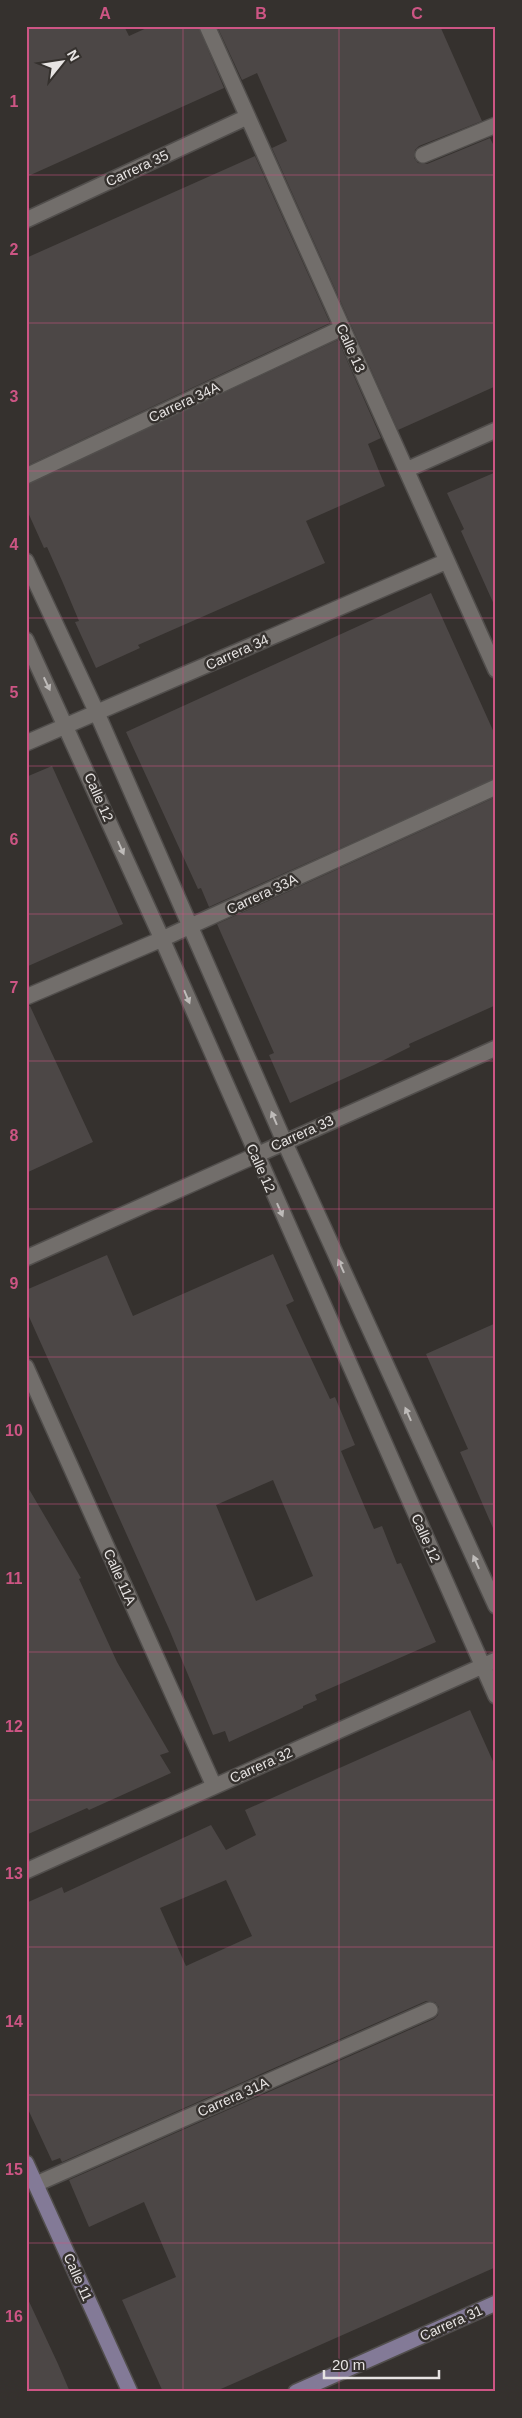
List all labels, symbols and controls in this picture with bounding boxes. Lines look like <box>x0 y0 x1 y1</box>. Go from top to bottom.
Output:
text: A <box>99 5 111 22</box>
text: B <box>255 5 267 22</box>
text: C <box>411 5 423 22</box>
north arrow <box>38 38 88 88</box>
text: N <box>64 47 83 64</box>
text: 1 <box>10 93 19 110</box>
street label: Carrera 35 <box>103 147 171 189</box>
text: 2 <box>10 241 19 258</box>
street label: Calle 13 <box>333 321 369 375</box>
street label: Carrera 34A <box>146 378 223 425</box>
text: 3 <box>10 388 19 405</box>
text: 4 <box>10 536 19 553</box>
street label: Carrera 34 <box>203 631 271 673</box>
one-way arrow <box>43 677 51 691</box>
text: 5 <box>10 684 19 701</box>
street label: Calle 12 <box>81 770 117 824</box>
text: 6 <box>10 831 19 848</box>
one-way arrow <box>118 841 126 855</box>
street label: Carrera 33A <box>224 870 301 917</box>
text: 7 <box>10 979 19 996</box>
one-way arrow <box>183 990 191 1005</box>
one-way arrow <box>270 1111 278 1125</box>
street label: Carrera 33 <box>268 1112 336 1154</box>
text: 8 <box>10 1127 19 1144</box>
street label: Calle 12 <box>243 1141 279 1195</box>
one-way arrow <box>276 1203 284 1217</box>
one-way arrow <box>337 1259 345 1273</box>
text: 9 <box>10 1275 19 1292</box>
one-way arrow <box>404 1407 412 1421</box>
text: 10 <box>5 1422 23 1439</box>
street label: Calle 12 <box>408 1511 444 1565</box>
street label: Calle 11A <box>101 1546 140 1608</box>
one-way arrow <box>471 1555 479 1569</box>
text: 11 <box>6 1570 23 1587</box>
text: 12 <box>5 1718 23 1735</box>
street label: Carrera 32 <box>227 1744 295 1786</box>
text: 13 <box>5 1865 23 1882</box>
text: 14 <box>5 2013 23 2030</box>
street label: Carrera 31A <box>195 2074 272 2120</box>
text: 15 <box>5 2161 23 2178</box>
street label: Calle 11 <box>60 2251 96 2303</box>
street label: Carrera 31 <box>417 2302 485 2344</box>
text: 16 <box>5 2308 23 2325</box>
scale bar <box>324 2348 440 2380</box>
text: 20 m <box>332 2356 365 2373</box>

